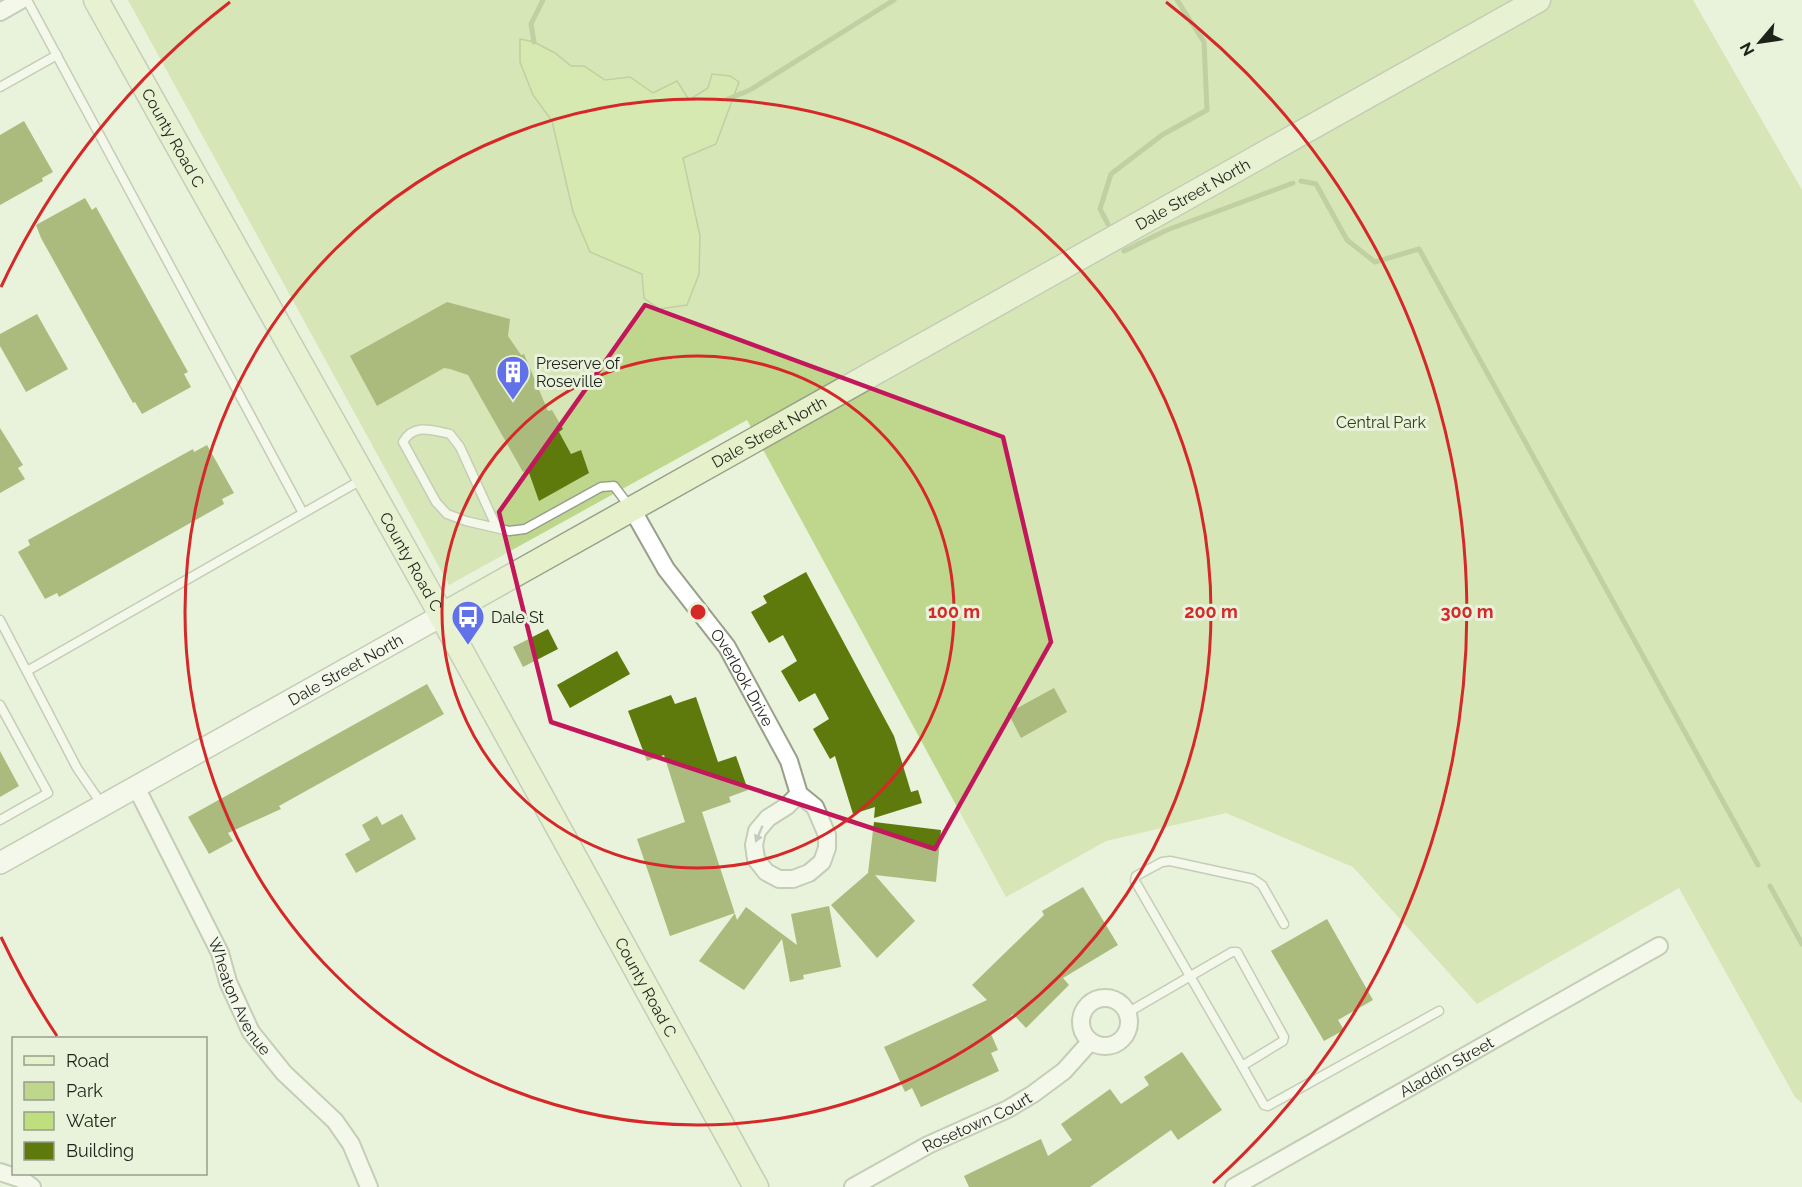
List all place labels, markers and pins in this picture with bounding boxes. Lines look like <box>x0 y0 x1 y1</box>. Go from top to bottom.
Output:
building icon: Preserve of Roseville <box>495 354 531 401</box>
place label: Preserve of Roseville <box>536 354 621 391</box>
bus stop icon: Dale St <box>450 599 486 646</box>
centre of rings <box>688 602 708 622</box>
place label: Dale St <box>491 608 544 627</box>

